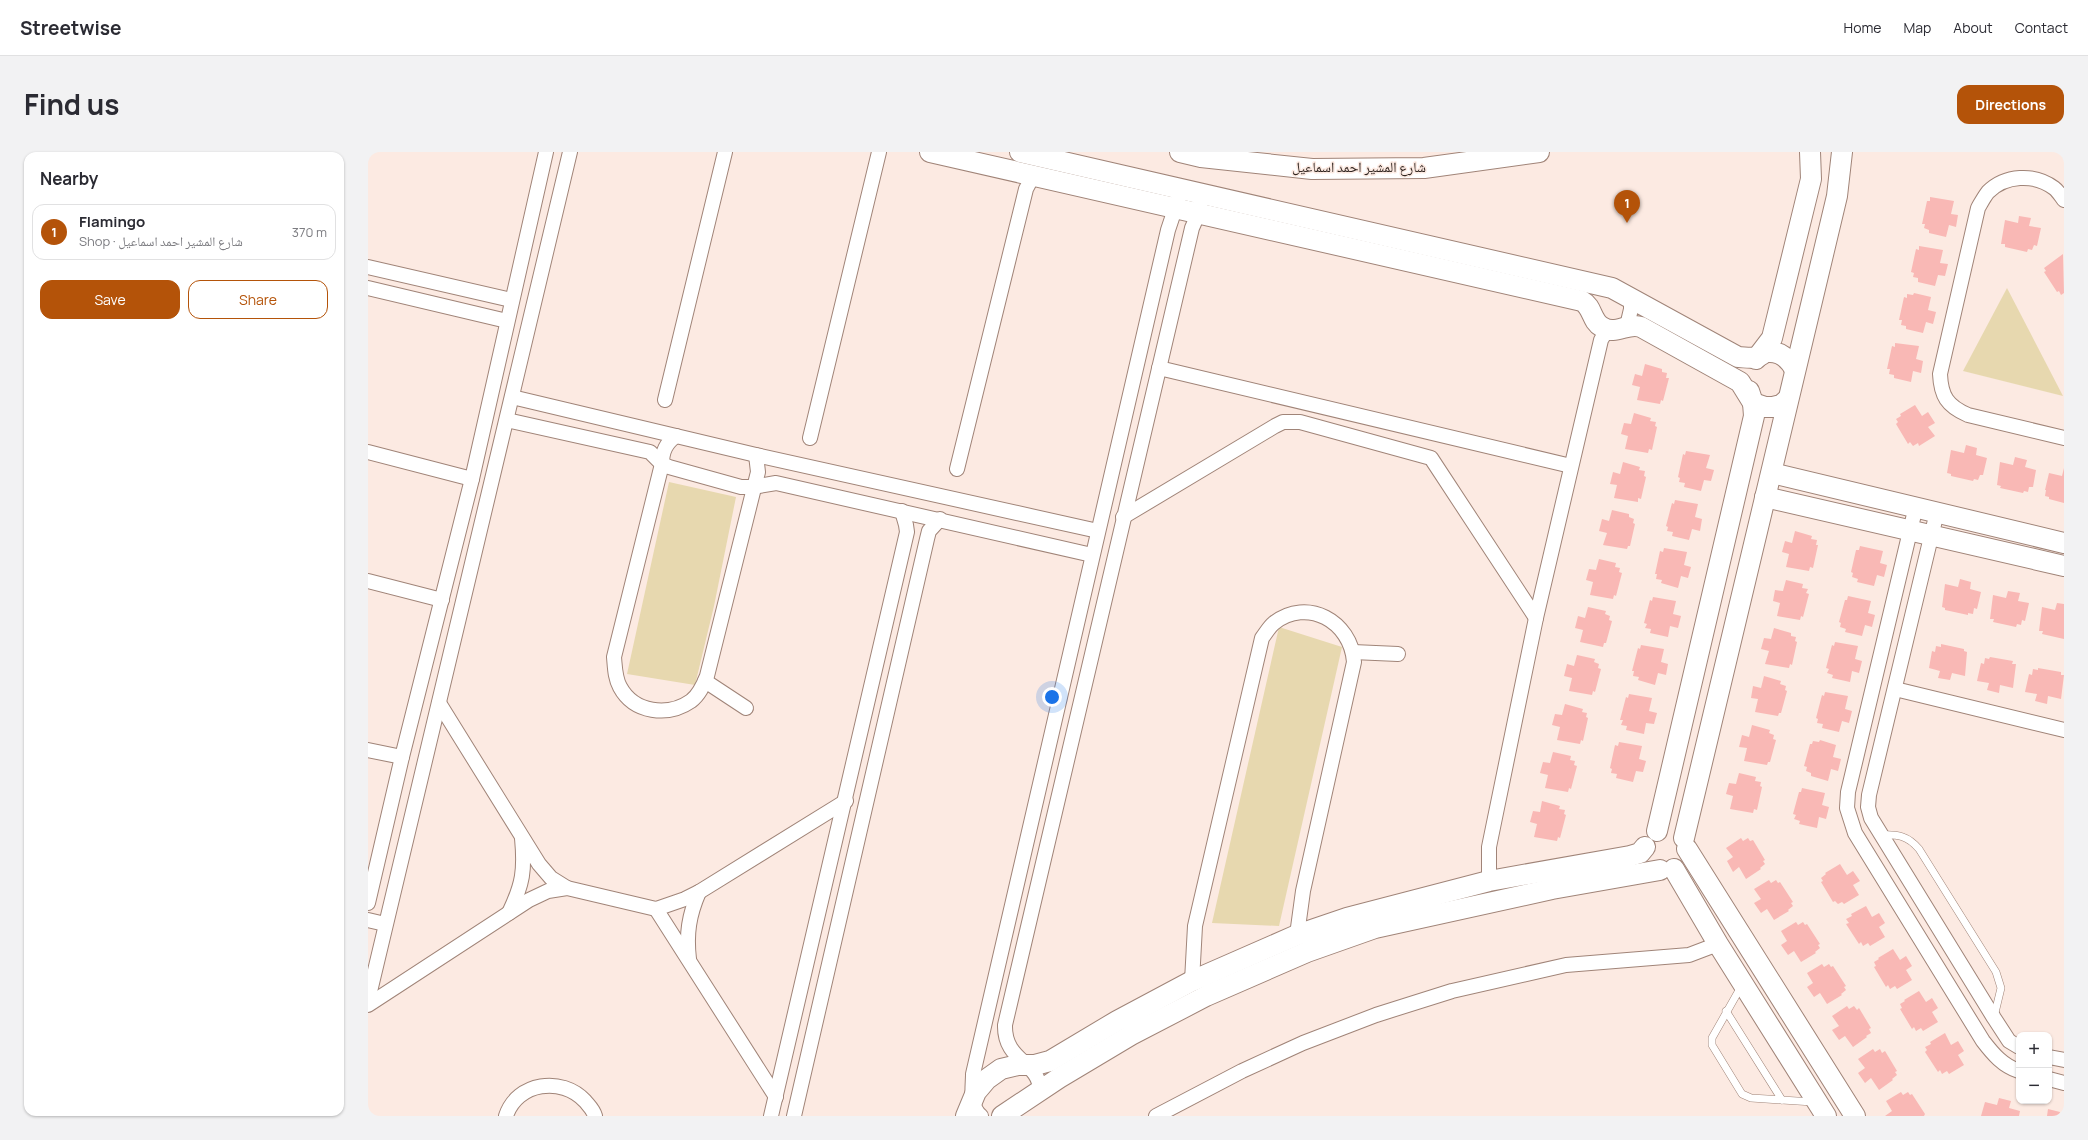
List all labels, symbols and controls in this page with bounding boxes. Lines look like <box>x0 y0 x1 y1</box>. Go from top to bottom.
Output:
text: Streetwise <box>20 15 122 41</box>
text: Home <box>1844 18 1881 37</box>
text: Map <box>1903 18 1931 37</box>
text: About <box>1953 18 1993 37</box>
text: Contact <box>2015 18 2068 37</box>
text: Find us <box>24 85 119 123</box>
button: Directions <box>1957 85 2064 124</box>
street label: شارع المشير احمد اسماعيل <box>1292 157 1426 177</box>
text: Nearby <box>40 167 98 190</box>
pin: 1 <box>1614 190 1640 223</box>
text: Flamingo <box>79 211 145 232</box>
text: 1 <box>51 223 57 241</box>
text: 370 m <box>292 223 327 241</box>
text: Shop · شارع المشير احمد اسماعيل <box>79 232 243 250</box>
button: Save <box>40 280 180 319</box>
button: Share <box>188 280 328 319</box>
your location <box>1042 687 1062 707</box>
map controls <box>2016 1032 2052 1104</box>
button: + <box>2016 1032 2052 1068</box>
button: − <box>2016 1068 2052 1104</box>

